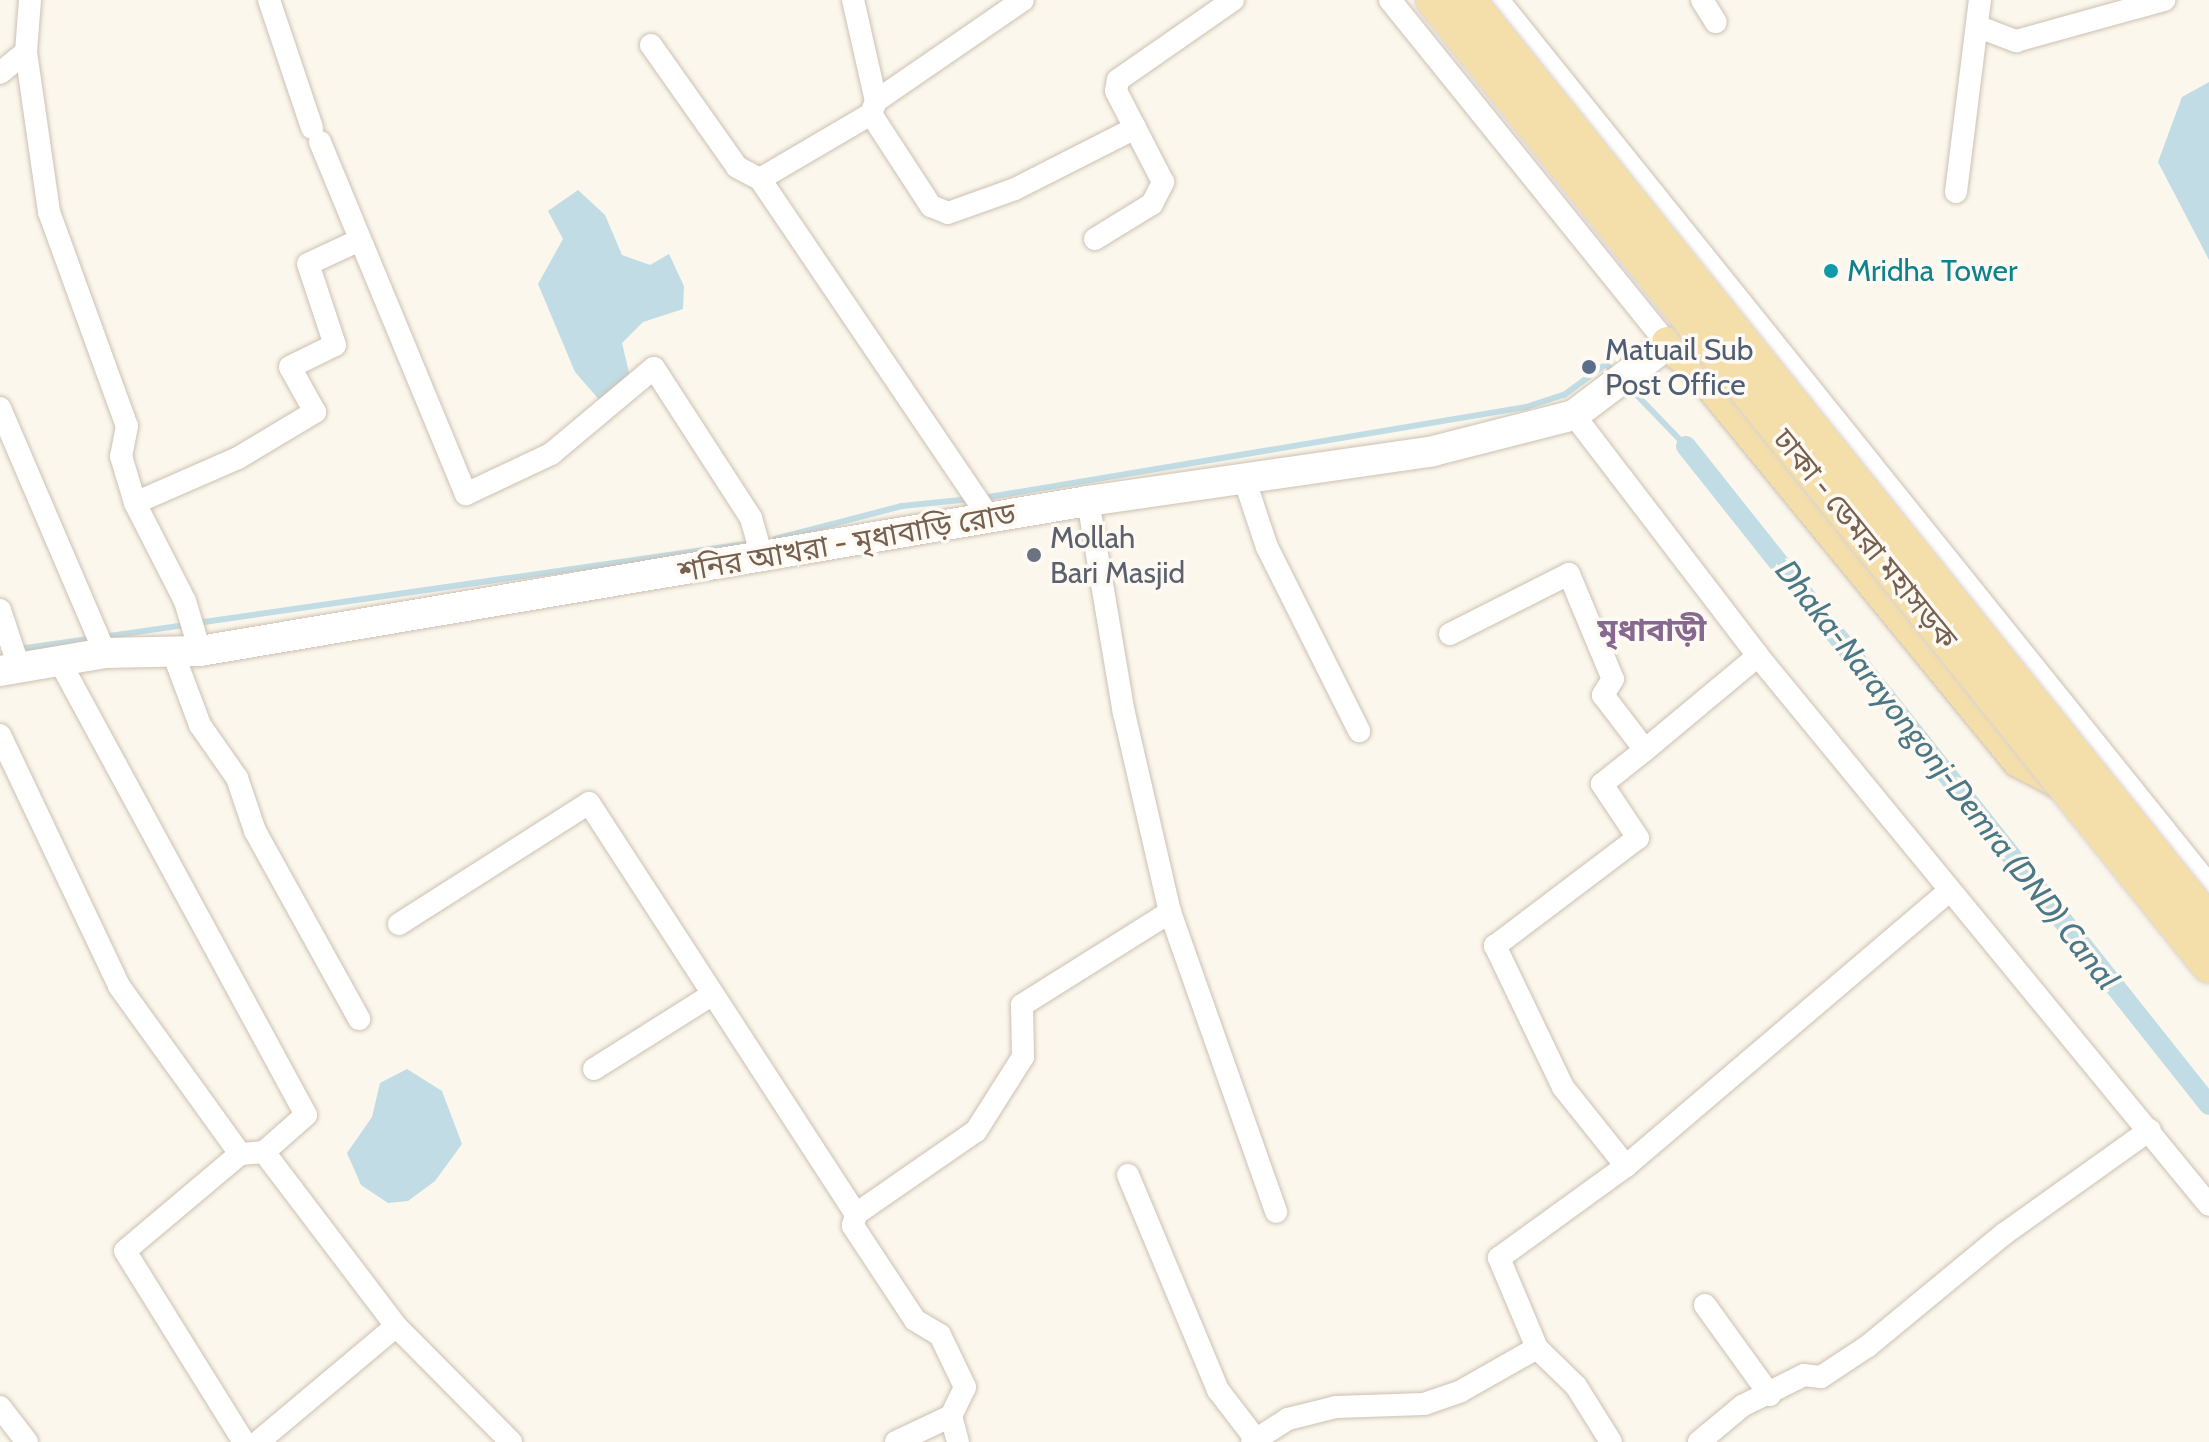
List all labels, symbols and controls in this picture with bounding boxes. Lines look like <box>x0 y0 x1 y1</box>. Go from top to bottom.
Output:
place label: Mridha Tower <box>1847 253 2017 289</box>
marker: Mridha Tower <box>1822 262 1840 280</box>
place label: Matuail Sub Post Office <box>1605 332 1753 402</box>
marker: Matuail Sub Post Office <box>1580 358 1598 376</box>
street label: ঢাকা - ডেমরা মহাসড়ক <box>1765 422 1965 656</box>
street label: শনির আখরা - মৃধাবাড়ি রোড <box>675 496 1019 590</box>
place label: Mollah Bari Masjid <box>1050 520 1185 590</box>
marker: Mollah Bari Masjid <box>1025 546 1043 564</box>
water label: Dhaka-Narayongonj-Demra (DND) Canal <box>1767 552 2127 998</box>
district label: মৃধাবাড়ী <box>1598 611 1706 649</box>

